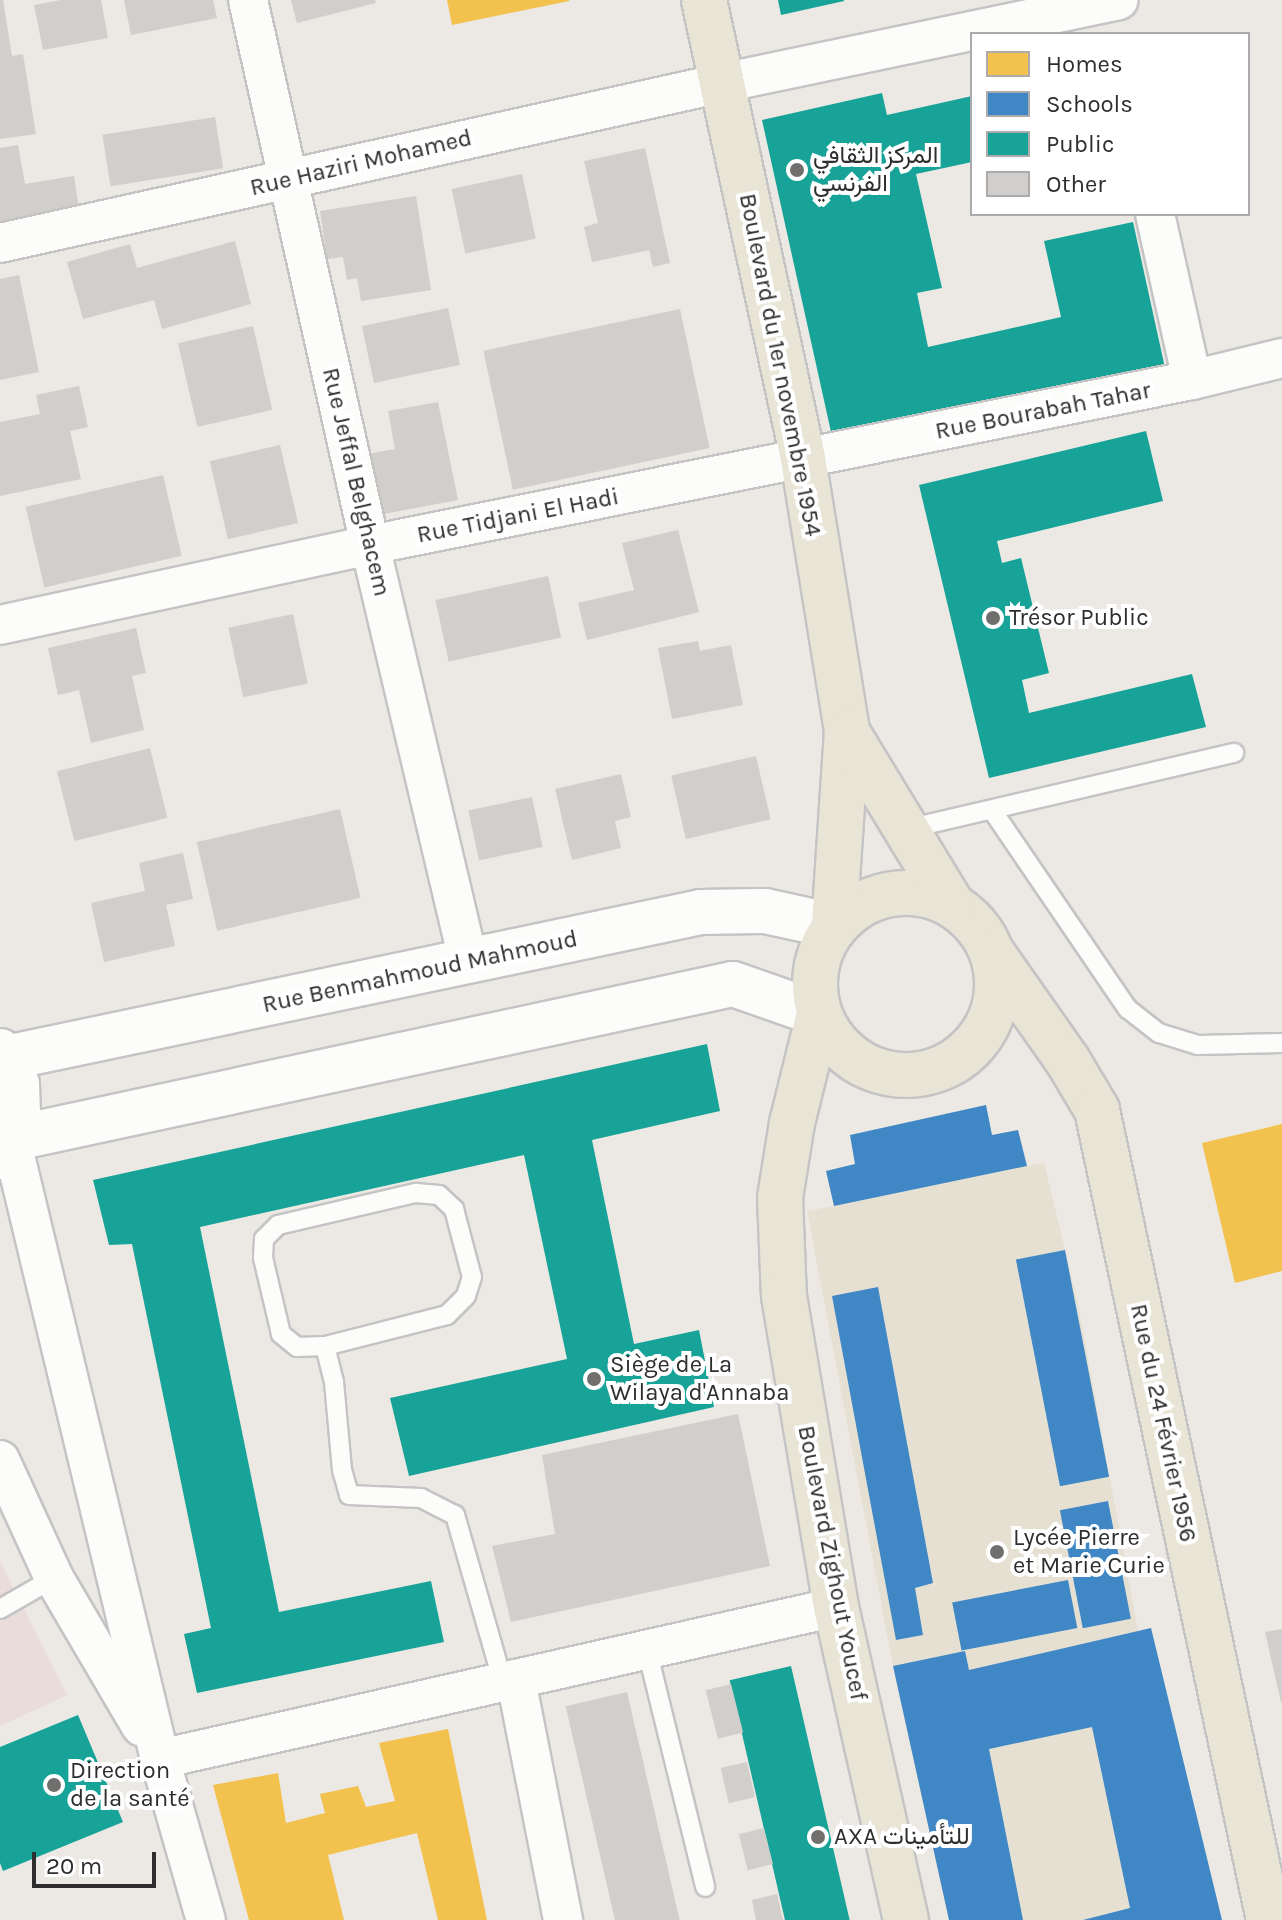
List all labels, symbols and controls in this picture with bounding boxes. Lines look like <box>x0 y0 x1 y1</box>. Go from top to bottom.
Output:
legend <box>970 32 1250 216</box>
text: Homes <box>1046 50 1123 78</box>
text: Schools <box>1046 90 1133 118</box>
street label: Rue Haziri Mohamed <box>247 123 475 203</box>
text: Public <box>1046 130 1114 158</box>
place label: المركز الثقافي الفرنسي <box>813 142 938 198</box>
marker: المركز الثقافي الفرنسي <box>788 161 806 179</box>
text: Other <box>1046 170 1106 198</box>
street label: Boulevard du 1er novembre 1954 <box>733 191 827 539</box>
street label: Rue Jeffal Belghacem <box>316 365 396 599</box>
street label: Rue Bourabah Tahar <box>933 376 1153 446</box>
street label: Rue Tidjani El Hadi <box>415 482 621 550</box>
place label: Trésor Public <box>1009 604 1149 632</box>
marker: Trésor Public <box>984 609 1002 627</box>
street label: Rue Benmahmoud Mahmoud <box>260 924 580 1020</box>
street label: Rue du 24 Février 1956 <box>1124 1301 1202 1545</box>
place label: Siège de La Wilaya d'Annaba <box>610 1351 789 1407</box>
marker: Siège de La Wilaya d'Annaba <box>585 1370 603 1388</box>
street label: Boulevard Zighout Youcef <box>791 1423 873 1703</box>
place label: Lycée Pierre et Marie Curie <box>1013 1524 1165 1580</box>
marker: Lycée Pierre et Marie Curie <box>988 1543 1006 1561</box>
place label: Direction de la santé <box>70 1757 190 1813</box>
marker: Direction de la santé <box>45 1776 63 1794</box>
place label: AXA للتأمينات <box>834 1823 970 1851</box>
marker: AXA للتأمينات <box>809 1828 827 1846</box>
scale bar <box>36 1836 160 1886</box>
text: 20 m <box>46 1852 102 1880</box>

